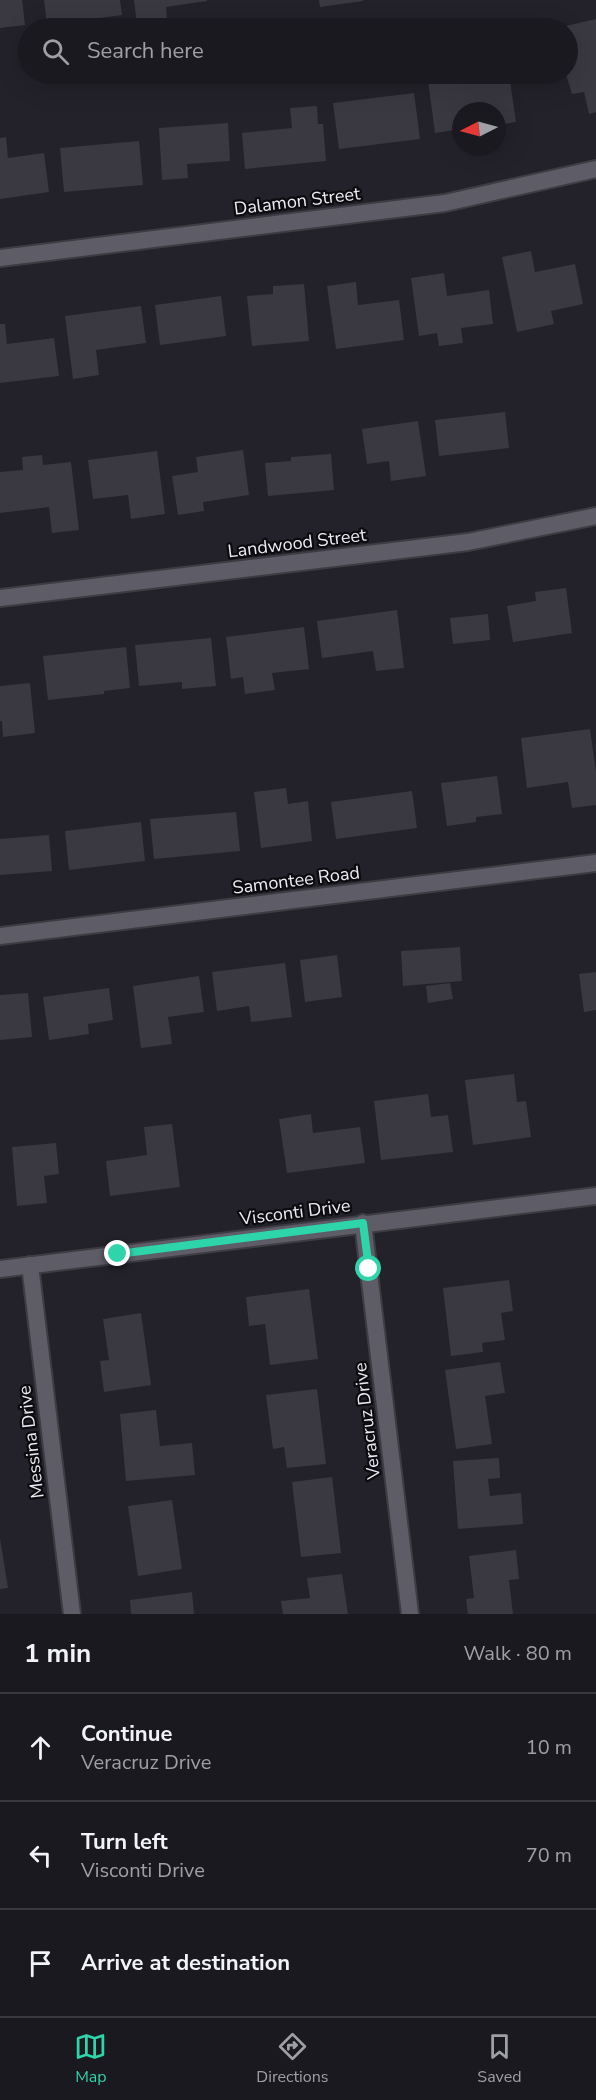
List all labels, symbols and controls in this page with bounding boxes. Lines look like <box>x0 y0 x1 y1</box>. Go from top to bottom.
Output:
search box <box>18 18 578 84</box>
icon: search <box>39 35 72 68</box>
text: Search here <box>87 36 204 66</box>
north arrow <box>452 102 506 156</box>
street label: Dalamon Street <box>232 181 362 221</box>
street label: Landwood Street <box>226 523 368 563</box>
street label: Samontee Road <box>231 860 361 900</box>
street label: Visconti Drive <box>237 1193 352 1231</box>
route end <box>104 1240 130 1266</box>
route start <box>355 1255 381 1281</box>
street label: Veracruz Drive <box>348 1361 386 1482</box>
street label: Messina Drive <box>12 1384 50 1500</box>
text: 1 min <box>24 1636 91 1671</box>
text: Walk · 80 m <box>464 1640 572 1667</box>
text: Continue <box>81 1719 172 1749</box>
icon: ahead <box>24 1731 57 1764</box>
text: 10 m <box>526 1734 572 1761</box>
text: Veracruz Drive <box>81 1749 211 1776</box>
text: Turn left <box>81 1827 168 1857</box>
icon: left <box>24 1839 57 1872</box>
text: 70 m <box>526 1842 572 1869</box>
text: Visconti Drive <box>81 1857 205 1884</box>
icon: arrive <box>24 1947 57 1980</box>
text: Arrive at destination <box>81 1948 290 1978</box>
tab: Map <box>74 2030 107 2088</box>
tab: Directions <box>256 2030 328 2088</box>
tab: Saved <box>477 2030 522 2088</box>

